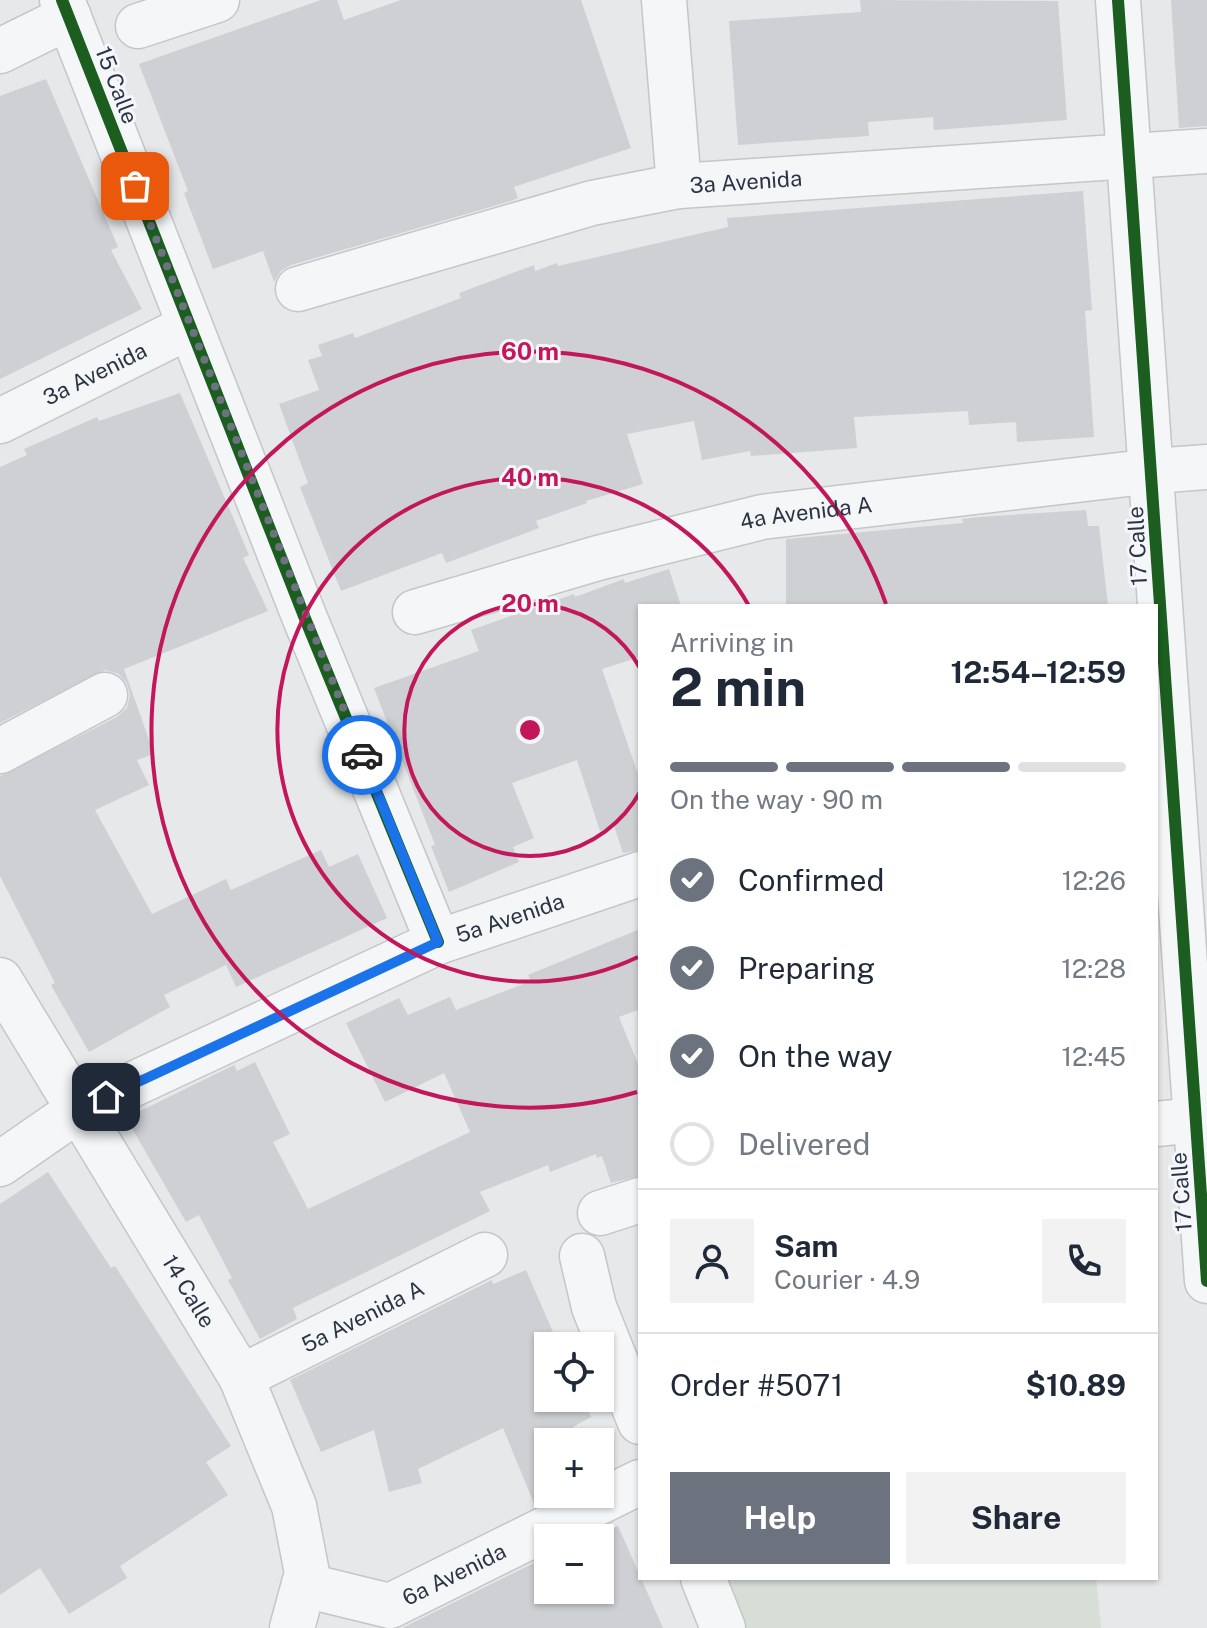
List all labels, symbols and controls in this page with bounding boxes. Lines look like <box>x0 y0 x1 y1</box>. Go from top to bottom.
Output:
street label: 15 Calle <box>90 43 144 127</box>
pin <box>101 152 169 220</box>
icon: bag <box>113 164 157 208</box>
street label: 3a Avenida <box>689 165 803 198</box>
street label: 3a Avenida <box>39 337 151 410</box>
text: 60 m <box>501 337 559 365</box>
text: 40 m <box>501 463 559 491</box>
street label: 4a Avenida A <box>737 491 874 535</box>
street label: 17 Calle <box>1122 506 1152 586</box>
text: 20 m <box>501 589 559 617</box>
text: Arriving in <box>670 627 794 658</box>
text: 12:54–12:59 <box>950 654 1126 690</box>
text: 2 min <box>670 657 806 718</box>
courier <box>322 715 402 795</box>
centre of rings <box>516 716 544 744</box>
icon: car <box>340 733 384 777</box>
text: On the way · 90 m <box>670 784 883 815</box>
icon: check <box>670 858 714 902</box>
text: Confirmed <box>738 862 884 898</box>
text: 12:26 <box>1062 865 1126 896</box>
street label: 5a Avenida <box>452 887 567 948</box>
icon: check <box>670 946 714 990</box>
text: Preparing <box>738 950 875 986</box>
text: 12:28 <box>1061 953 1126 984</box>
icon: check <box>670 1034 714 1078</box>
text: On the way <box>738 1038 892 1074</box>
text: 12:45 <box>1061 1041 1126 1072</box>
pin <box>72 1063 140 1131</box>
icon: home <box>84 1075 128 1119</box>
text: Delivered <box>738 1126 870 1162</box>
street label: 17 Calle <box>1165 1151 1197 1233</box>
button: person <box>670 1219 754 1303</box>
button: phone <box>1042 1219 1126 1303</box>
text: Sam <box>774 1228 838 1264</box>
street label: 14 Calle <box>157 1250 221 1332</box>
text: Courier · 4.9 <box>774 1264 920 1295</box>
street label: 5a Avenida A <box>297 1275 428 1358</box>
map controls <box>534 1332 614 1604</box>
button: locate <box>534 1332 614 1412</box>
text: Order #5071 <box>670 1367 843 1403</box>
text: $10.89 <box>1026 1367 1126 1403</box>
button: + <box>534 1428 614 1508</box>
button: Help <box>670 1472 890 1564</box>
button: Share <box>906 1472 1126 1564</box>
button: − <box>534 1524 614 1604</box>
street label: 6a Avenida <box>398 1538 510 1611</box>

